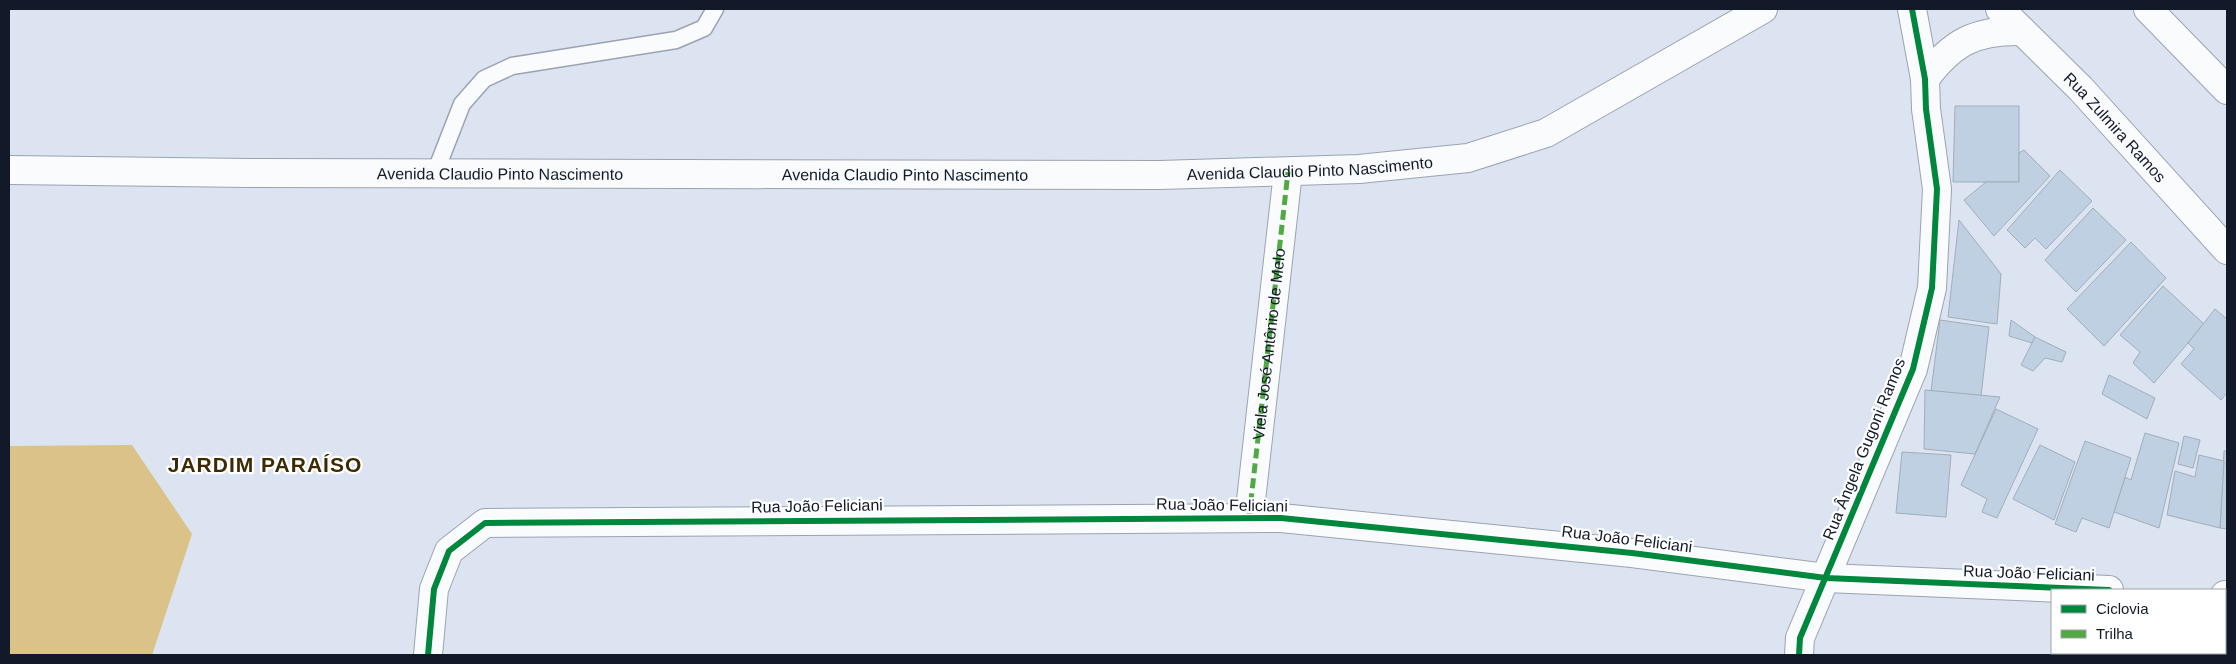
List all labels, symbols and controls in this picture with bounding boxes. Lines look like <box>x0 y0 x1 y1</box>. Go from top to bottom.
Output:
street label: Rua Zulmira Ramos <box>2061 69 2169 185</box>
street label: Avenida Claudio Pinto Nascimento <box>1187 153 1434 183</box>
street label: Avenida Claudio Pinto Nascimento <box>377 165 623 182</box>
street label: Avenida Claudio Pinto Nascimento <box>782 166 1028 183</box>
street label: Viela José Antônio de Melo <box>1249 247 1288 441</box>
street label: Rua Ângela Gugoni Ramos <box>1819 355 1908 542</box>
district label: JARDIM PARAÍSO <box>168 453 362 476</box>
street label: Rua João Feliciani <box>1156 495 1288 515</box>
street label: Rua João Feliciani <box>751 496 883 516</box>
street label: Rua João Feliciani <box>1561 523 1693 555</box>
street label: Rua João Feliciani <box>1963 562 2095 584</box>
legend <box>2051 589 2226 654</box>
text: Ciclovia <box>2096 600 2149 617</box>
text: Trilha <box>2096 625 2134 642</box>

